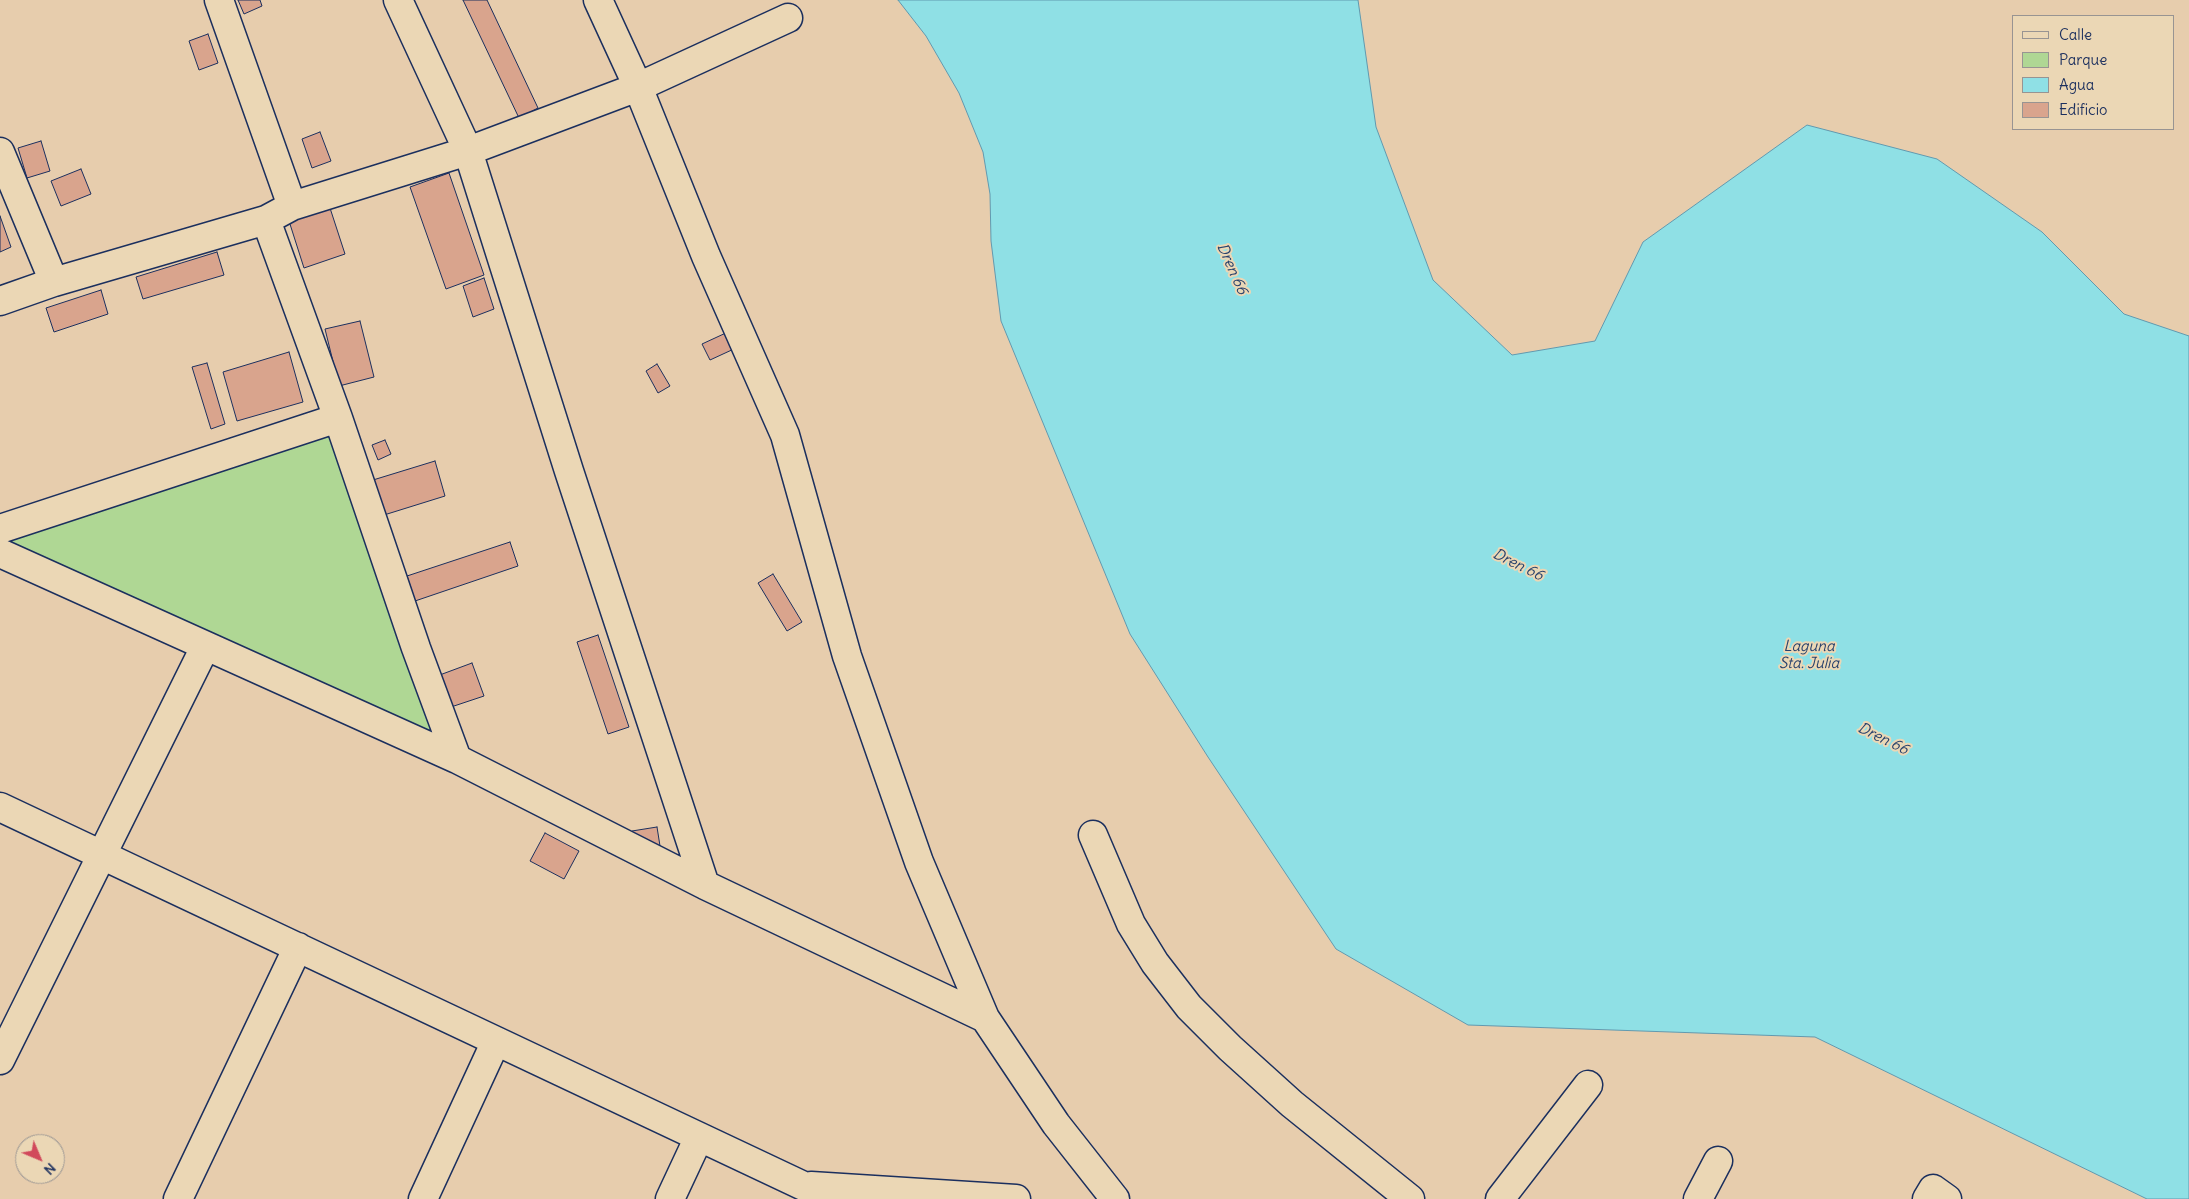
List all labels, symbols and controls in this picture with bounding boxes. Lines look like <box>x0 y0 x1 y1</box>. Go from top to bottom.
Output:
legend <box>2012 15 2174 130</box>
text: Calle <box>2059 25 2092 44</box>
text: Parque <box>2059 50 2107 69</box>
text: Agua <box>2059 75 2094 94</box>
text: Edificio <box>2059 100 2107 119</box>
water label: Dren 66 <box>1213 241 1251 297</box>
water label: Dren 66 <box>1490 545 1546 585</box>
water label: Laguna Sta. Julia <box>1779 638 1839 673</box>
water label: Dren 66 <box>1855 719 1911 759</box>
north arrow <box>15 1134 65 1184</box>
text: N <box>40 1159 60 1179</box>

